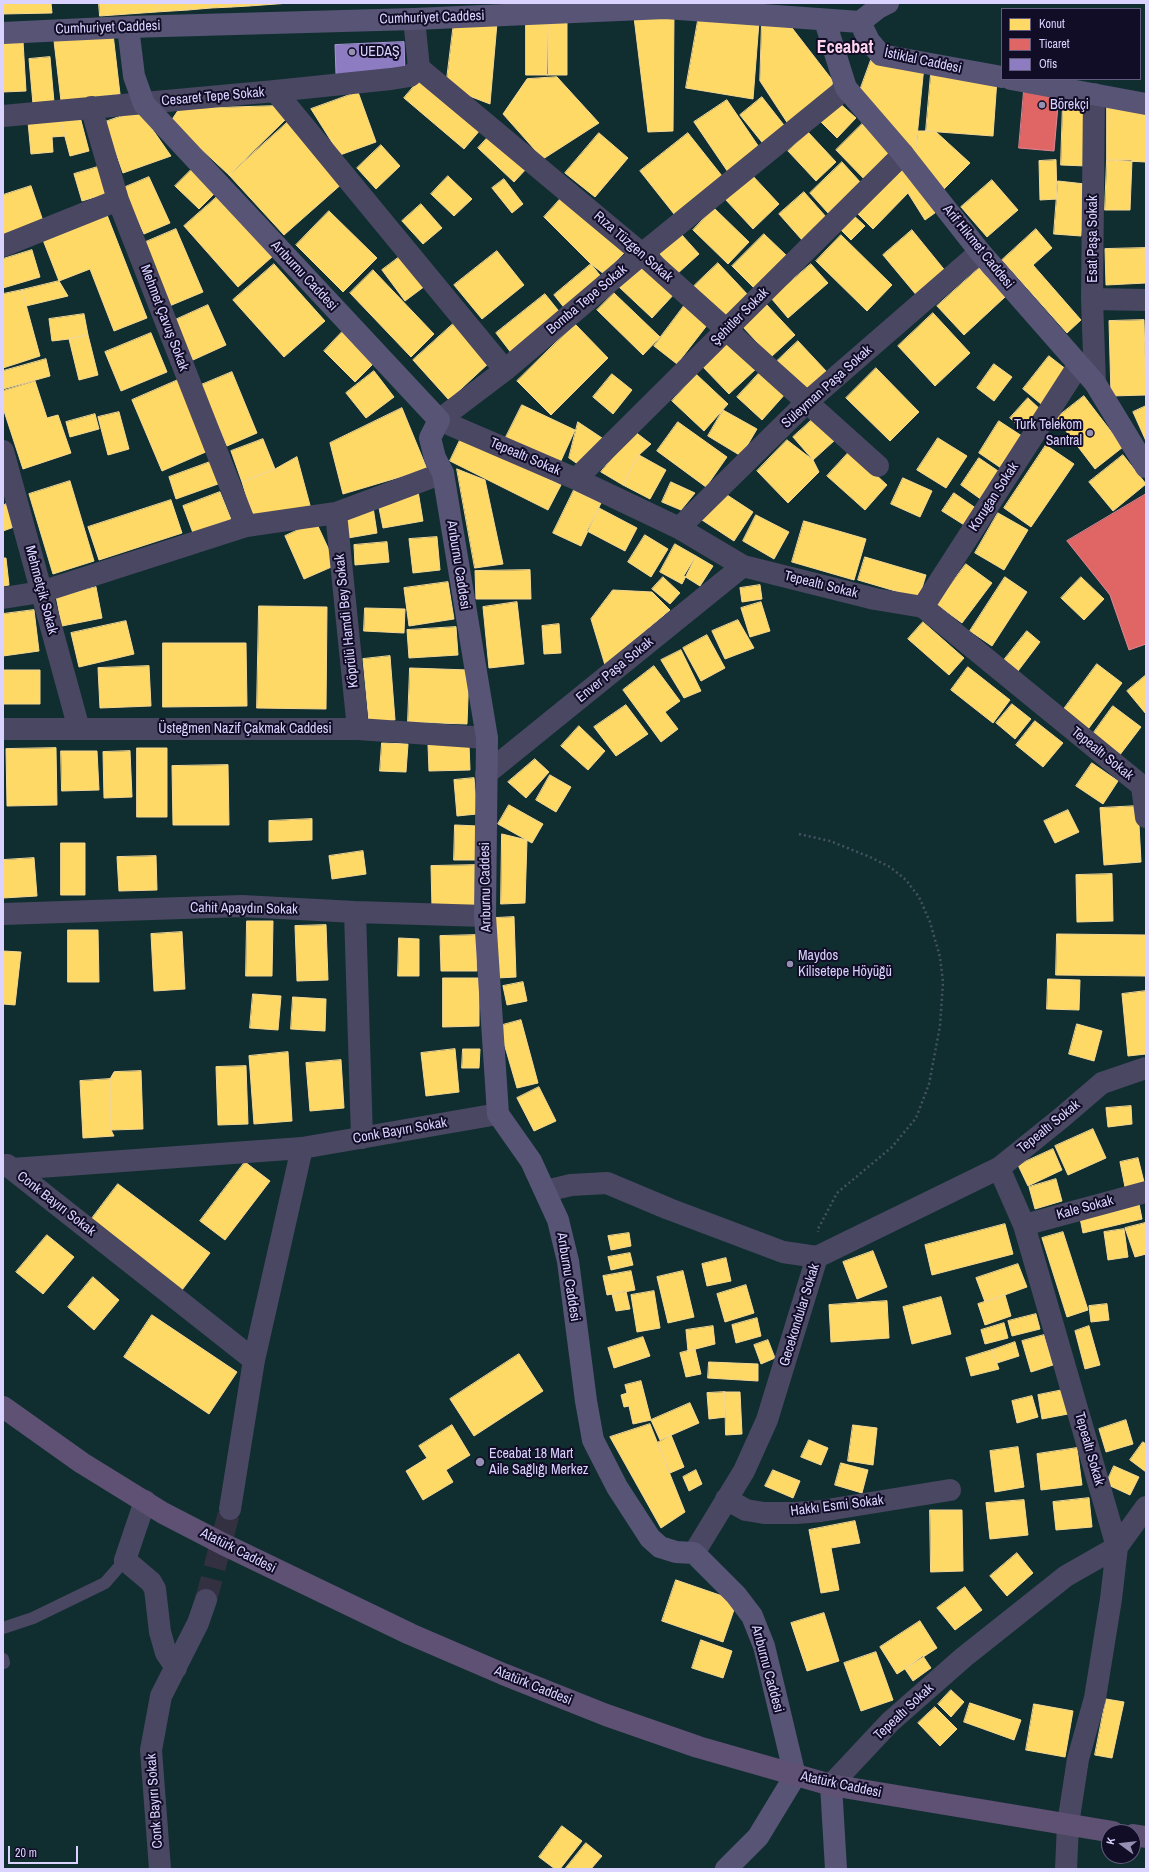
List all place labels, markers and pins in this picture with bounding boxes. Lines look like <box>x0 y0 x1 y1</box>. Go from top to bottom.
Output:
place label: UEDAŞ <box>360 44 400 60</box>
marker: UEDAŞ <box>347 47 357 57</box>
place label: Börekçi <box>1050 97 1089 113</box>
marker: Börekçi <box>1037 100 1047 110</box>
place label: Turk Telekom Santral <box>1014 417 1082 450</box>
marker: Turk Telekom Santral <box>1085 428 1095 438</box>
place label: Maydos Kilisetepe Höyüğü <box>798 948 892 980</box>
marker: Maydos Kilisetepe Höyüğü <box>785 959 795 969</box>
place label: Eceabat 18 Mart Aile Sağlığı Merkez <box>489 1446 589 1478</box>
marker: Eceabat 18 Mart Aile Sağlığı Merkez <box>474 1456 486 1468</box>

